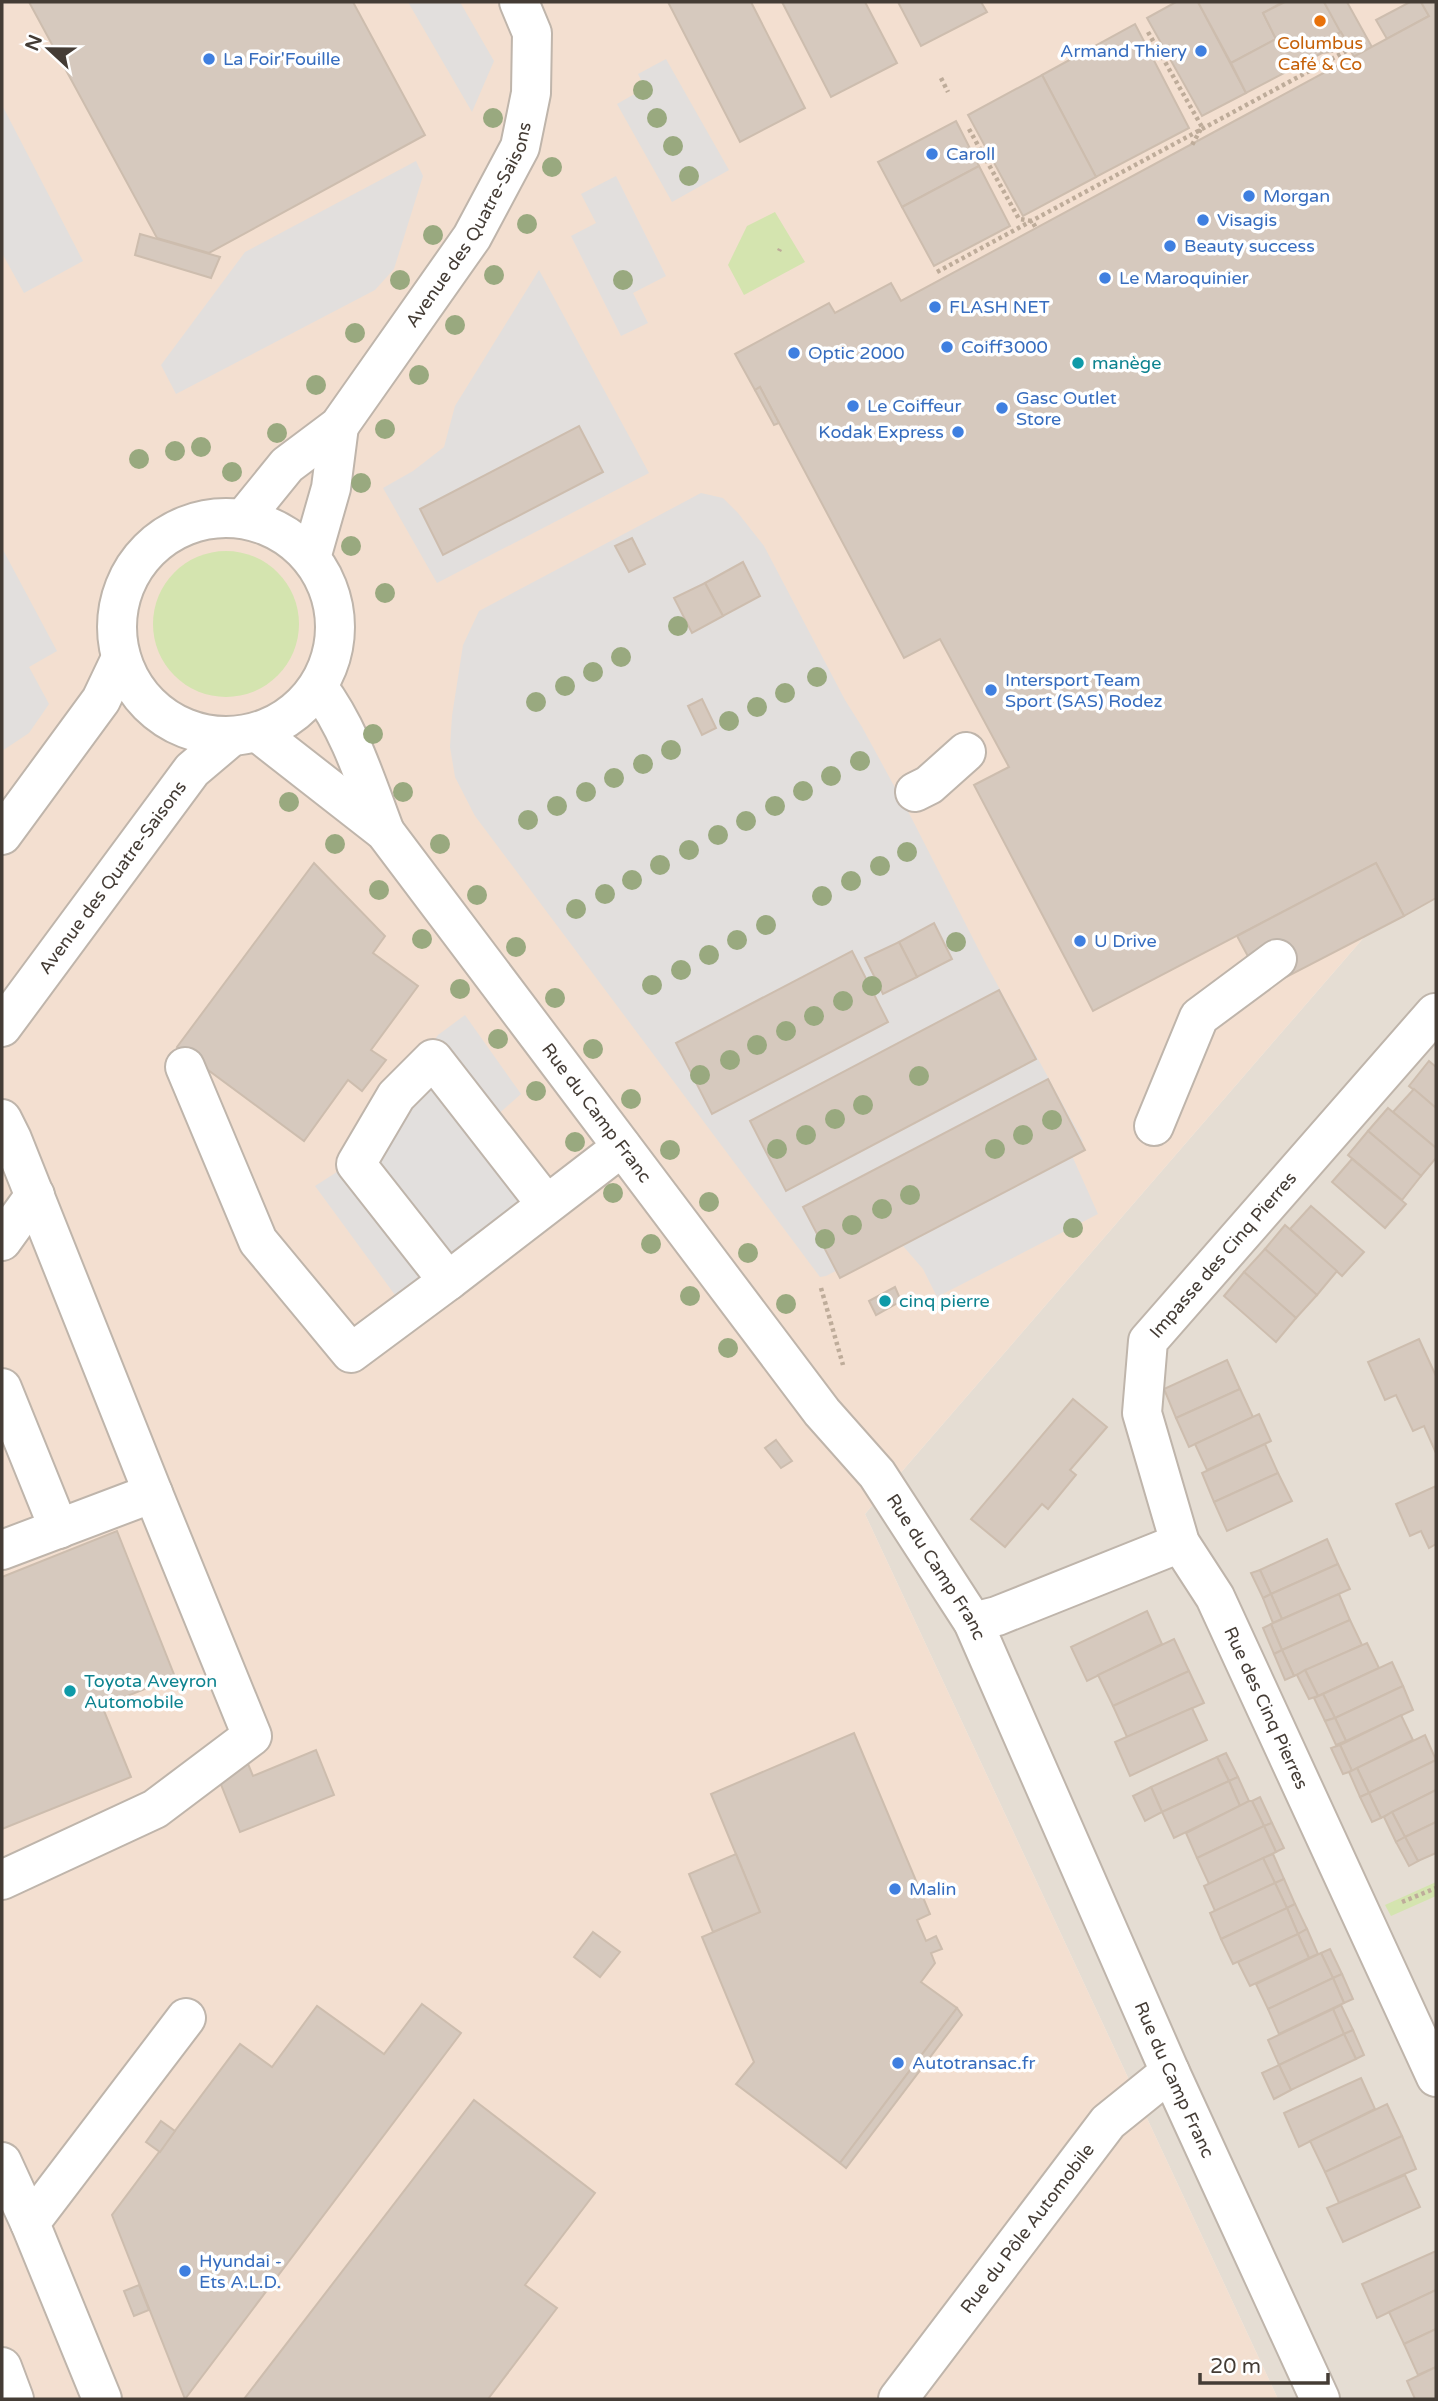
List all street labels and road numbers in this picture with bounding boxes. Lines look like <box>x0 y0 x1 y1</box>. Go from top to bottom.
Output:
street label: Avenue des Quatre-Saisons <box>401 120 536 332</box>
street label: Avenue des Quatre-Saisons <box>34 776 191 978</box>
street label: Rue du Camp Franc <box>537 1039 656 1187</box>
street label: Impasse des Cinq Pierres <box>1145 1167 1301 1343</box>
street label: Rue du Camp Franc <box>882 1490 991 1643</box>
street label: Rue des Cinq Pierres <box>1219 1623 1313 1793</box>
street label: Rue du Camp Franc <box>1130 1998 1219 2161</box>
street label: Rue du Pôle Automobile <box>956 2139 1099 2318</box>

